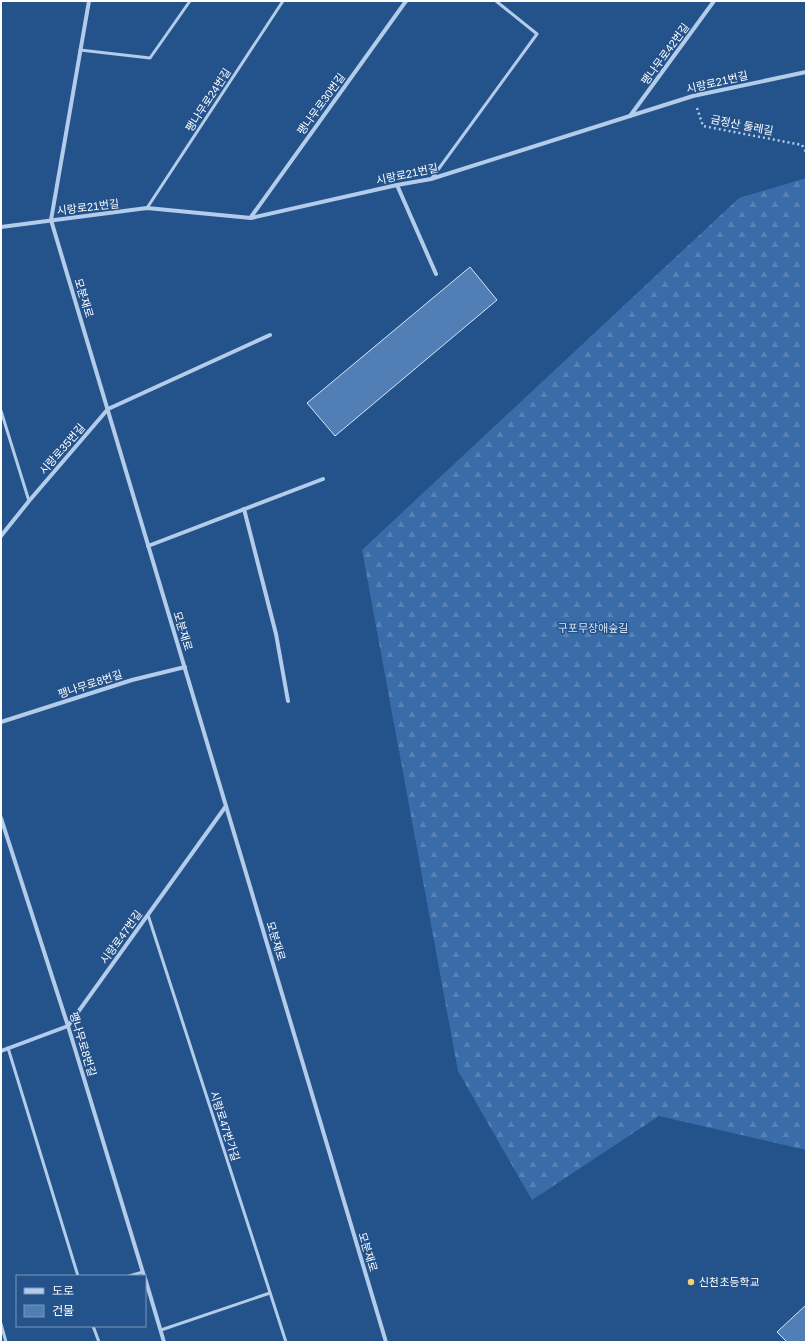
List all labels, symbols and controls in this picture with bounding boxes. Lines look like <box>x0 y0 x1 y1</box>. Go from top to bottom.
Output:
street label: 팽나무로42번길 <box>639 21 691 87</box>
street label: 팽나무로24번길 <box>183 66 233 134</box>
street label: 시랑로21번길 <box>685 69 749 95</box>
street label: 팽나무로30번길 <box>295 71 347 137</box>
street label: 금정산 둘레길 <box>710 113 774 137</box>
street label: 시랑로21번길 <box>375 162 439 186</box>
street label: 시랑로21번길 <box>56 197 120 217</box>
street label: 모분재로 <box>72 277 96 319</box>
street label: 시랑로35번길 <box>37 421 87 477</box>
street label: 모분재로 <box>171 610 195 652</box>
park label: 구포무장애숲길 <box>558 622 628 634</box>
street label: 팽나무로8번길 <box>56 668 124 700</box>
street label: 시랑로47번길 <box>98 908 144 966</box>
street label: 모분재로 <box>264 920 288 962</box>
street label: 팽나무로8번길 <box>67 1010 99 1078</box>
street label: 시랑로47번가길 <box>208 1089 242 1163</box>
street label: 모분재로 <box>356 1231 380 1273</box>
legend <box>16 1275 146 1327</box>
place label: 신천초등학교 <box>699 1276 760 1288</box>
marker: 신천초등학교 <box>686 1277 696 1287</box>
text: 도로 <box>52 1284 74 1298</box>
text: 건물 <box>52 1304 74 1318</box>

